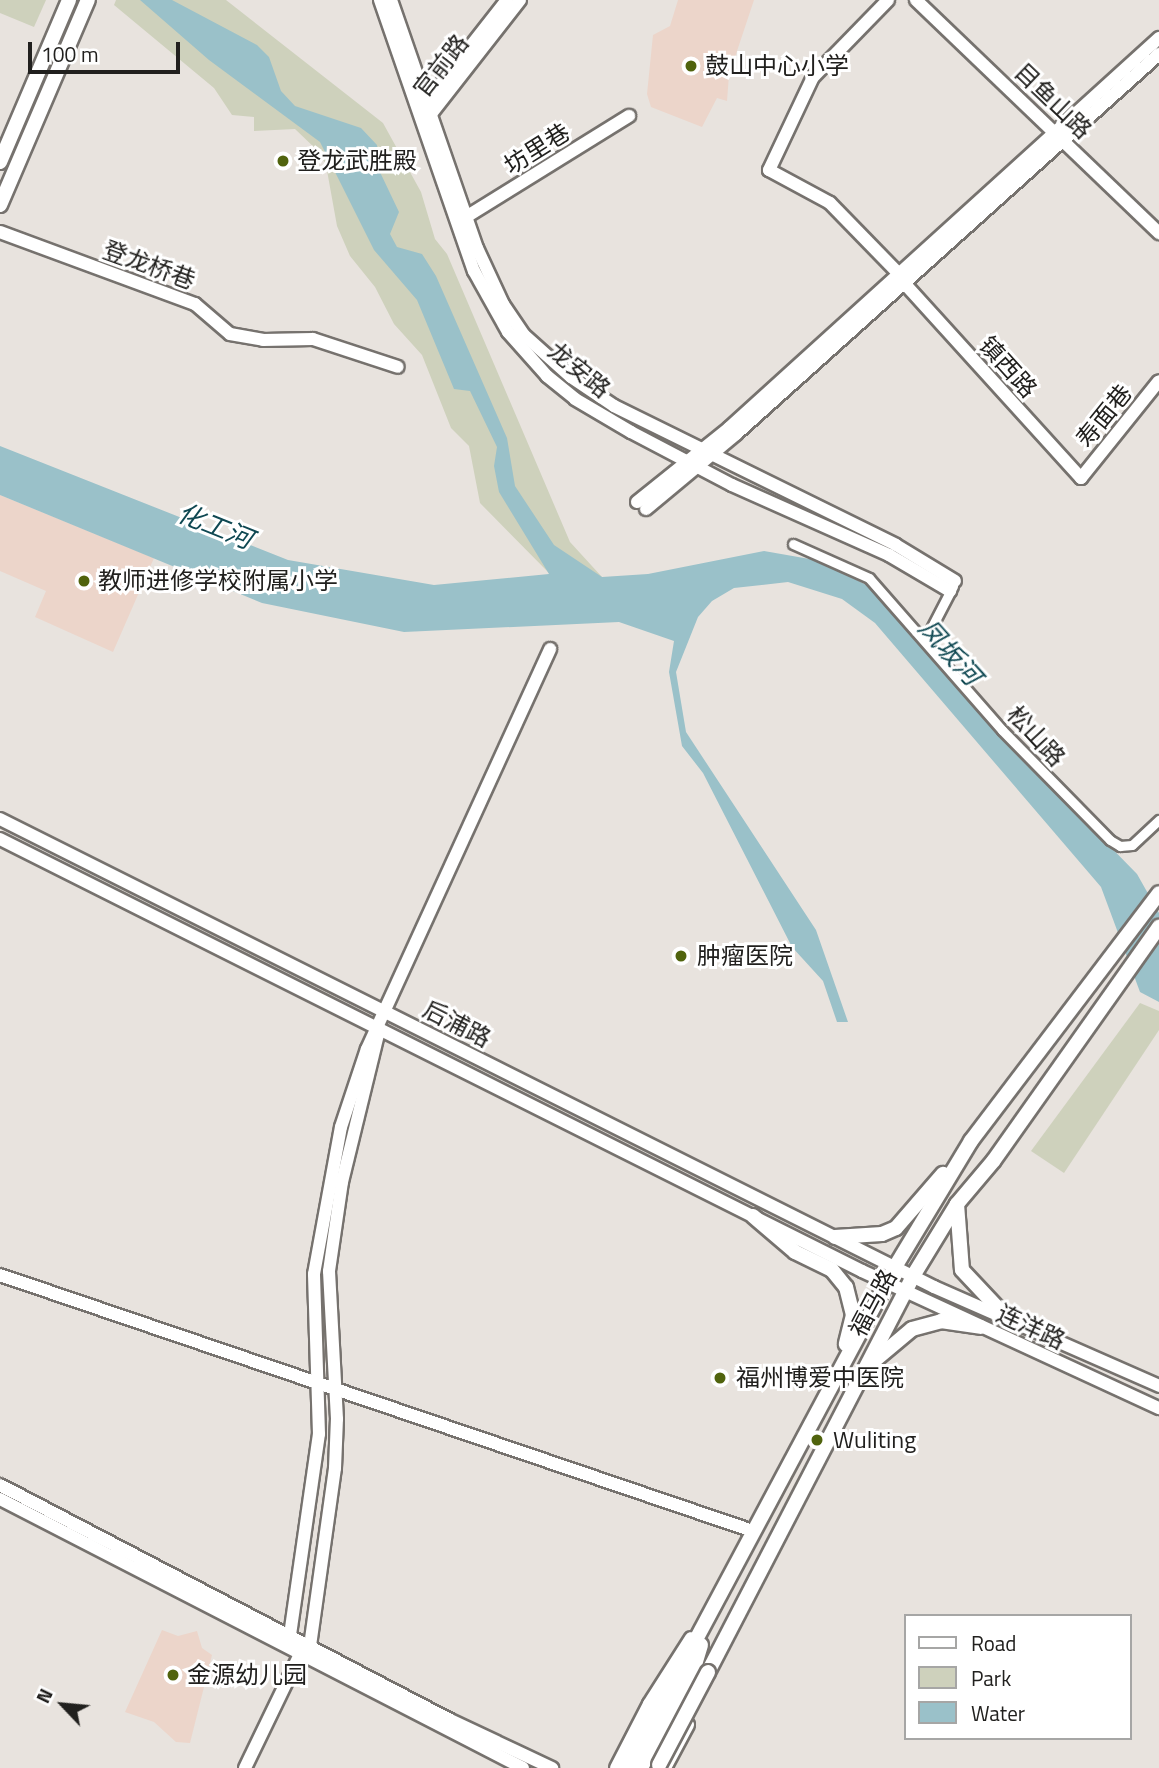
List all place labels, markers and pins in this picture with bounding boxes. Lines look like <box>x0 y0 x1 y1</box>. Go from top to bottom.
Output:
place label: 鼓山中心小学 <box>705 52 849 80</box>
marker: 鼓山中心小学 <box>683 58 699 74</box>
place label: 登龙武胜殿 <box>297 147 417 175</box>
marker: 登龙武胜殿 <box>275 153 291 169</box>
place label: 教师进修学校附属小学 <box>98 567 338 595</box>
marker: 教师进修学校附属小学 <box>76 573 92 589</box>
place label: 肿瘤医院 <box>697 942 793 970</box>
marker: 肿瘤医院 <box>671 946 691 966</box>
place label: 福州博爱中医院 <box>736 1364 904 1392</box>
marker: 福州博爱中医院 <box>710 1368 730 1388</box>
place label: Wuliting <box>833 1426 916 1454</box>
marker: Wuliting <box>807 1430 827 1450</box>
place label: 金源幼儿园 <box>187 1661 307 1689</box>
marker: 金源幼儿园 <box>165 1667 181 1683</box>

